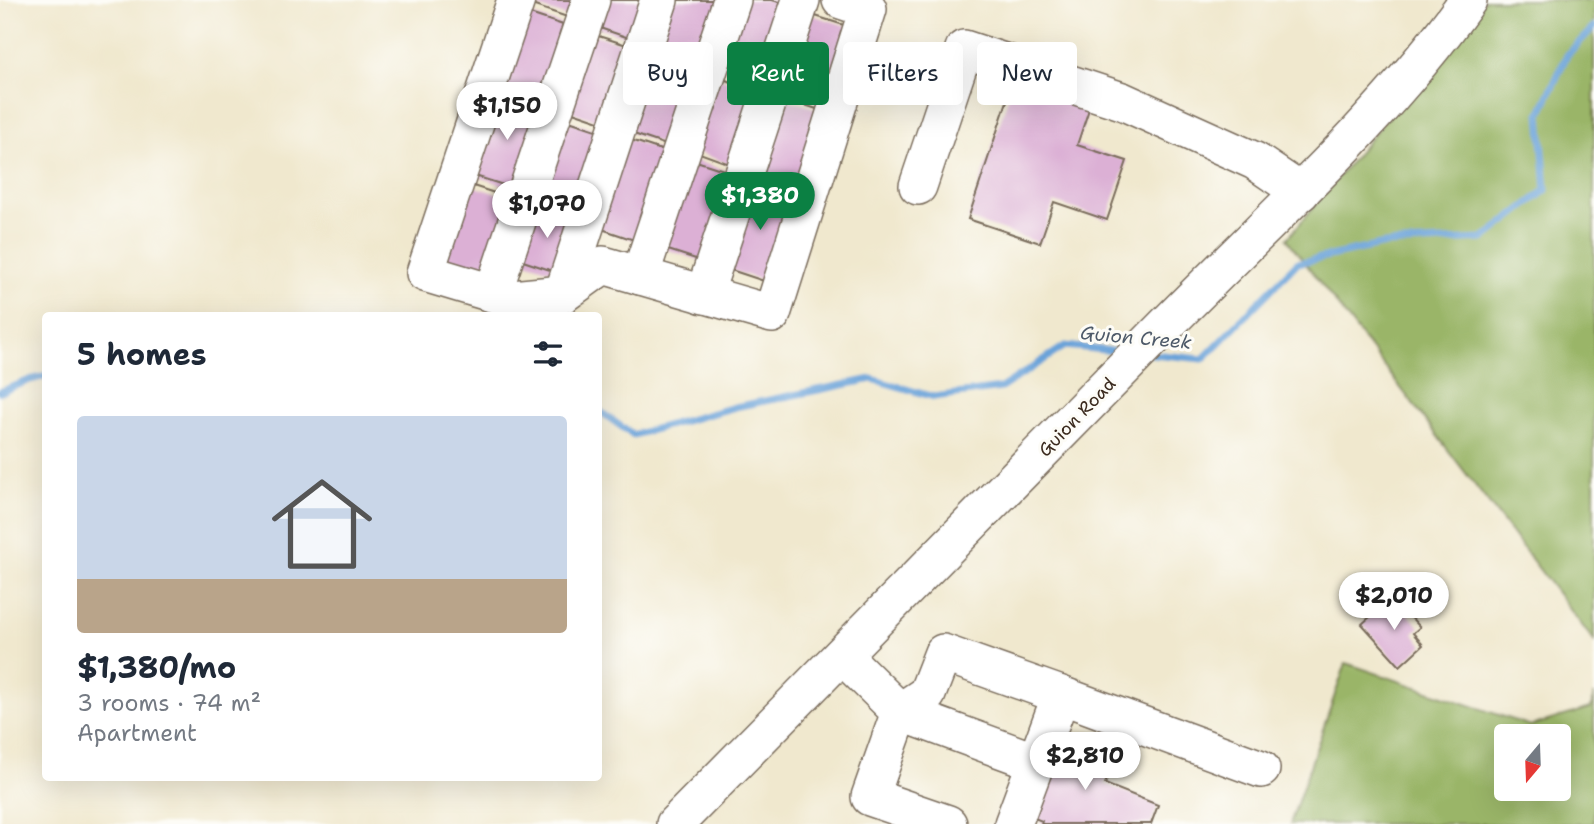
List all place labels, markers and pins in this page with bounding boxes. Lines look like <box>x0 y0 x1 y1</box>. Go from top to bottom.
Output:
pin: $1,150 <box>450 82 564 142</box>
pin: $1,380 <box>703 173 817 232</box>
pin: $1,070 <box>490 180 604 240</box>
pin: $2,010 <box>1337 572 1451 632</box>
pin: $2,810 <box>1028 732 1142 792</box>

